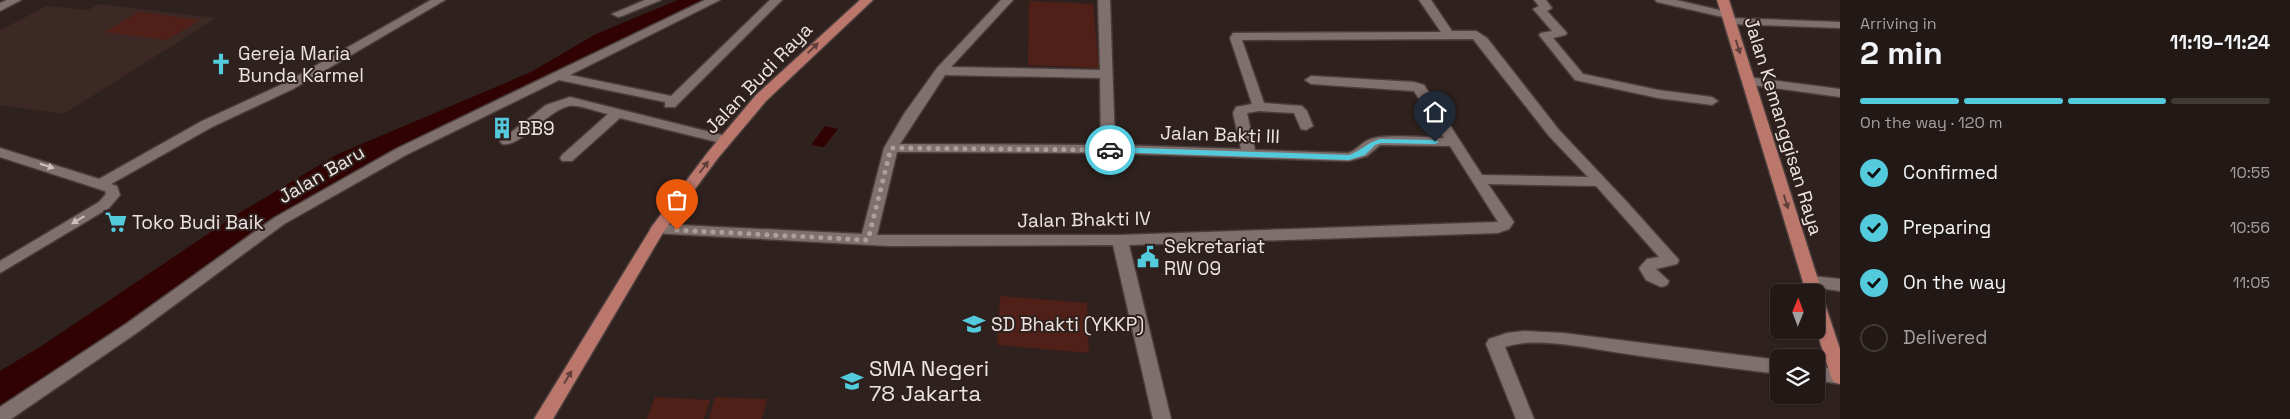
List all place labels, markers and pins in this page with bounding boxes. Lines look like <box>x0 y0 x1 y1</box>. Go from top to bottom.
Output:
place label: Gereja Maria Bunda Karmel <box>238 41 364 88</box>
church icon: Gereja Maria Bunda Karmel <box>208 51 234 77</box>
pin <box>1414 91 1456 142</box>
building icon: BB9 <box>489 115 515 141</box>
place label: BB9 <box>518 116 555 141</box>
pin <box>656 179 698 230</box>
supermarket icon: Toko Budi Baik <box>103 209 129 235</box>
place label: Toko Budi Baik <box>132 210 264 235</box>
place label: Sekretariat RW 09 <box>1164 234 1265 281</box>
public building icon: Sekretariat RW 09 <box>1135 244 1161 270</box>
school or university icon: SD Bhakti (YKKP) <box>961 311 987 337</box>
place label: SD Bhakti (YKKP) <box>991 312 1144 337</box>
place label: SMA Negeri 78 Jakarta <box>869 354 989 407</box>
school or university icon: SMA Negeri 78 Jakarta <box>839 368 865 394</box>

